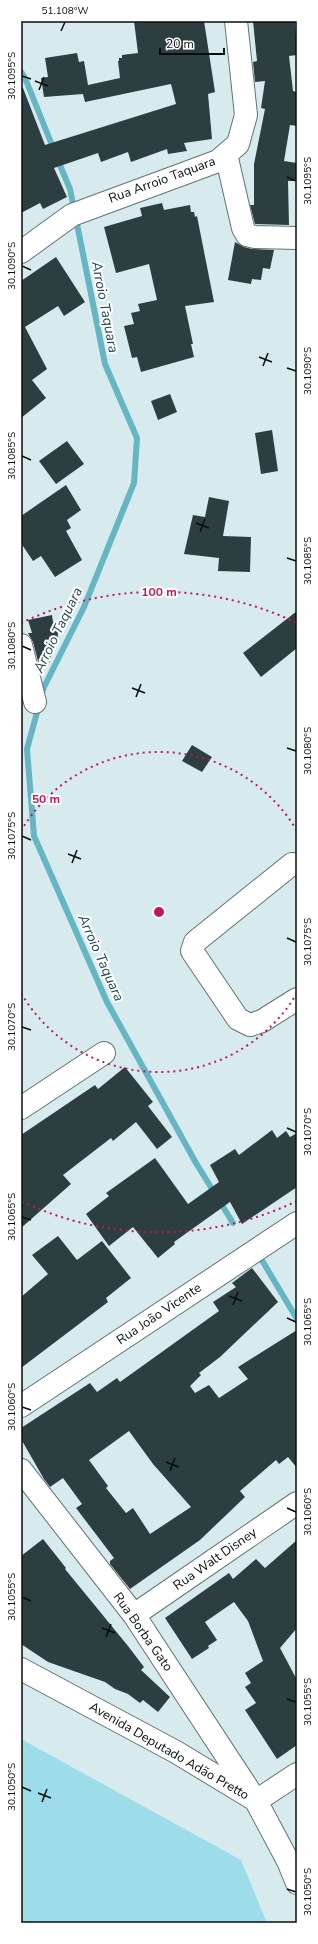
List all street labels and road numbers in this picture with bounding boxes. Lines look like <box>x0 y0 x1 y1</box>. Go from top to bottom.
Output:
street label: Rua Arroio Taquara <box>106 152 218 208</box>
street label: Rua João Vicente <box>113 1279 205 1349</box>
street label: Rua Walt Disney <box>170 1523 261 1595</box>
street label: Rua Borba Gato <box>109 1589 177 1675</box>
street label: Avenida Deputado Adão Pretto <box>86 1698 252 1804</box>

